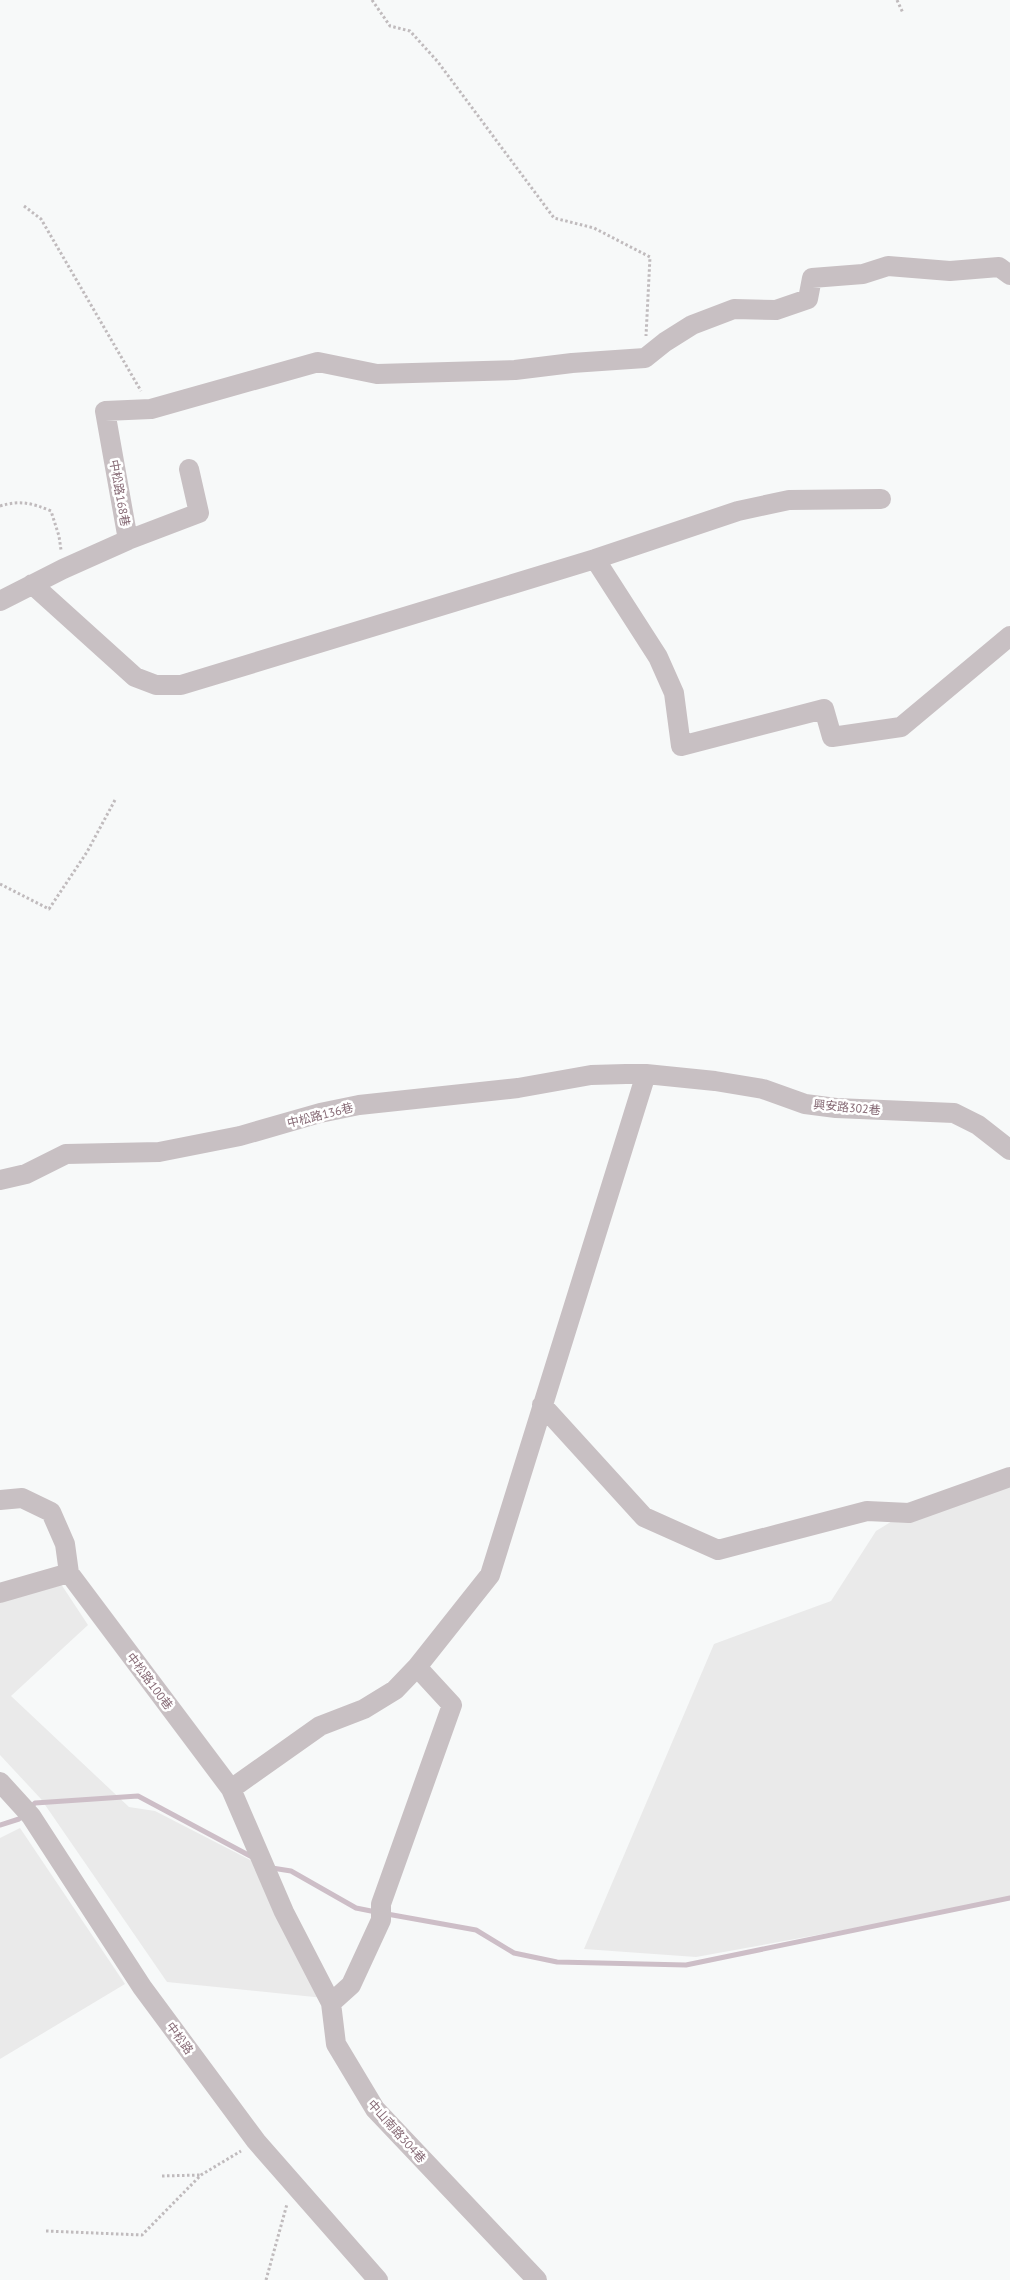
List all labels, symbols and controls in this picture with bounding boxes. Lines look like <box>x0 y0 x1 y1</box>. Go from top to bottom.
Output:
street label: 中松路168巷 <box>107 458 133 528</box>
street label: 興安路302巷 <box>813 1097 881 1117</box>
street label: 中松路136巷 <box>285 1100 355 1130</box>
street label: 中松路100巷 <box>124 1649 176 1713</box>
street label: 中松路 <box>163 2019 197 2057</box>
street label: 中山南路304巷 <box>365 2096 429 2166</box>

